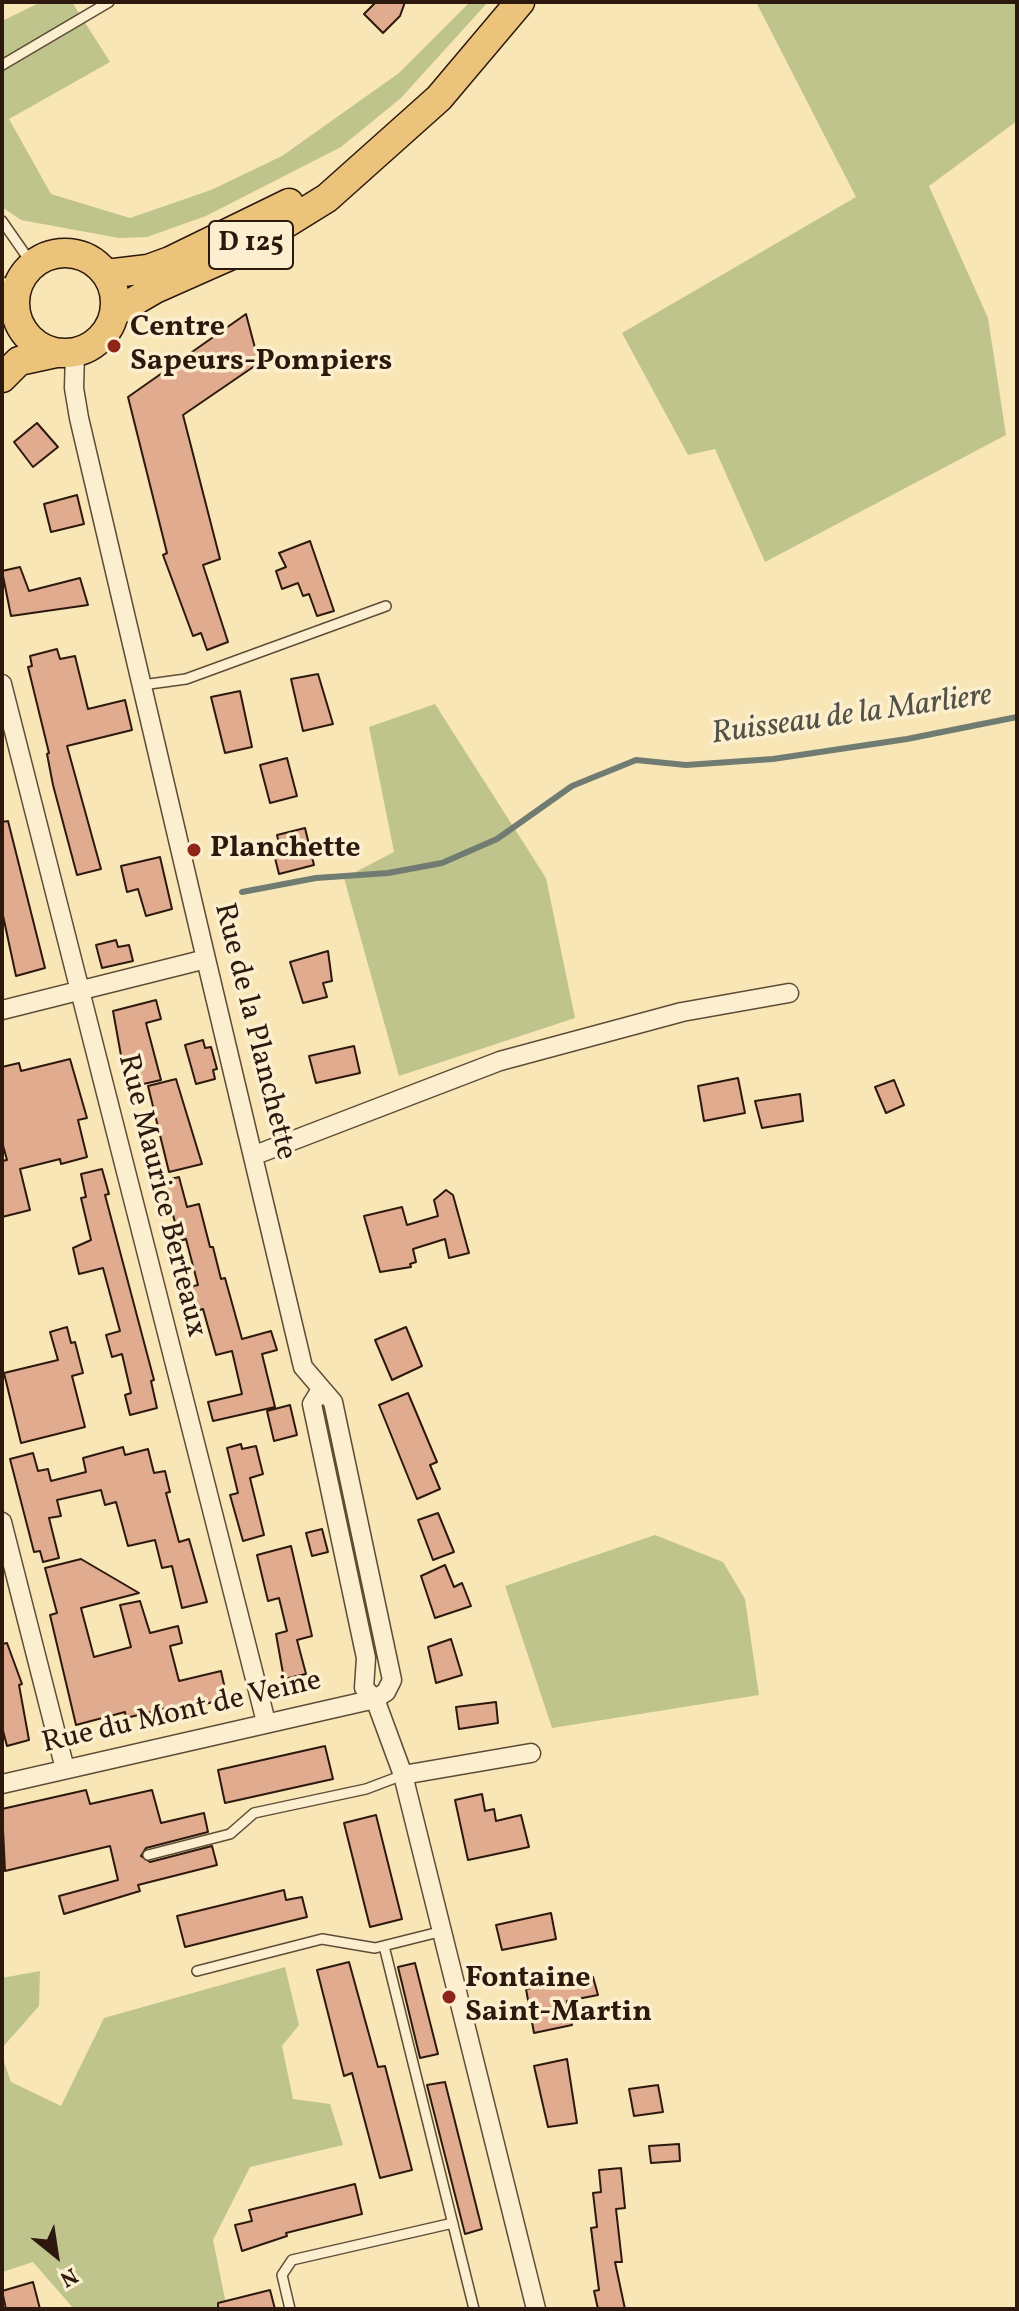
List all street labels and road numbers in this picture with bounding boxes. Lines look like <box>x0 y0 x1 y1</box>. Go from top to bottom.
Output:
road number: D 125 <box>209 221 293 269</box>
street label: Rue de la Planchette <box>204 900 302 1164</box>
street label: Rue Maurice Berteaux <box>107 1051 213 1341</box>
street label: Rue du Mont de Veine <box>39 1664 325 1764</box>

